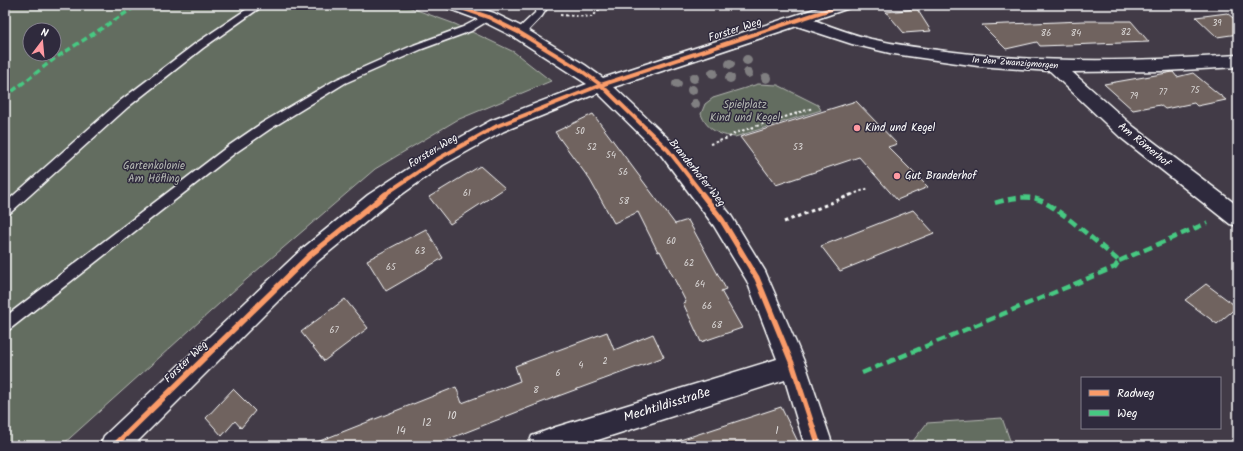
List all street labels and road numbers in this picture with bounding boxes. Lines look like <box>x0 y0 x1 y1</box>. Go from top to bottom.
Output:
street label: Forster Weg <box>706 13 764 47</box>
street label: In den Zwanzigmorgen <box>971 53 1059 74</box>
street label: Am Römerhof <box>1114 118 1176 173</box>
street label: Forster Weg <box>405 129 461 173</box>
street label: Branderhofer Weg <box>664 135 730 211</box>
street label: Forster Weg <box>160 336 212 388</box>
street label: Mechtildisstraße <box>621 382 713 428</box>

